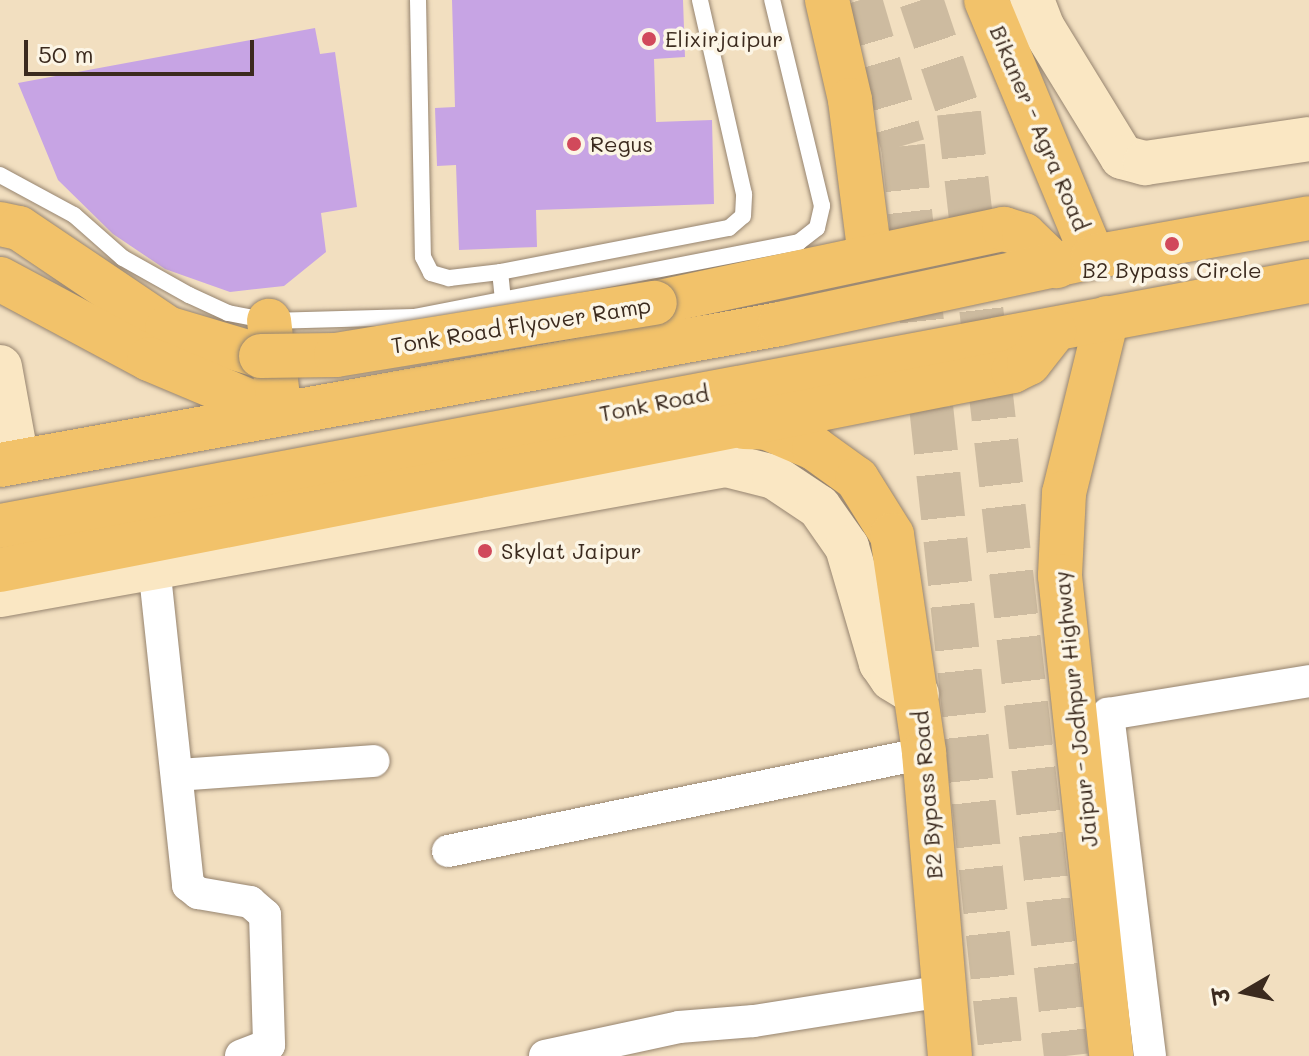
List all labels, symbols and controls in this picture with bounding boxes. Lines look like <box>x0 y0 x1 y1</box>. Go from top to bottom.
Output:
street label: Bikaner - Agra Road <box>985 21 1095 235</box>
scale bar <box>28 24 258 74</box>
place label: Elixirjaipur <box>665 26 783 52</box>
marker: Elixirjaipur <box>640 30 658 48</box>
text: 50 m <box>38 38 94 69</box>
place label: Regus <box>590 131 653 157</box>
marker: Regus <box>565 135 583 153</box>
marker: B2 Bypass Circle <box>1163 235 1181 253</box>
place label: B2 Bypass Circle <box>1082 257 1262 283</box>
street label: Tonk Road Flyover Ramp <box>389 291 653 359</box>
street label: Tonk Road <box>597 379 711 427</box>
place label: Skylat Jaipur <box>501 538 642 564</box>
marker: Skylat Jaipur <box>476 542 494 560</box>
street label: Jaipur - Jodhpur Highway <box>1047 570 1103 848</box>
street label: B2 Bypass Road <box>907 710 947 880</box>
north arrow <box>1205 952 1285 1032</box>
text: उ <box>1205 986 1236 1005</box>

